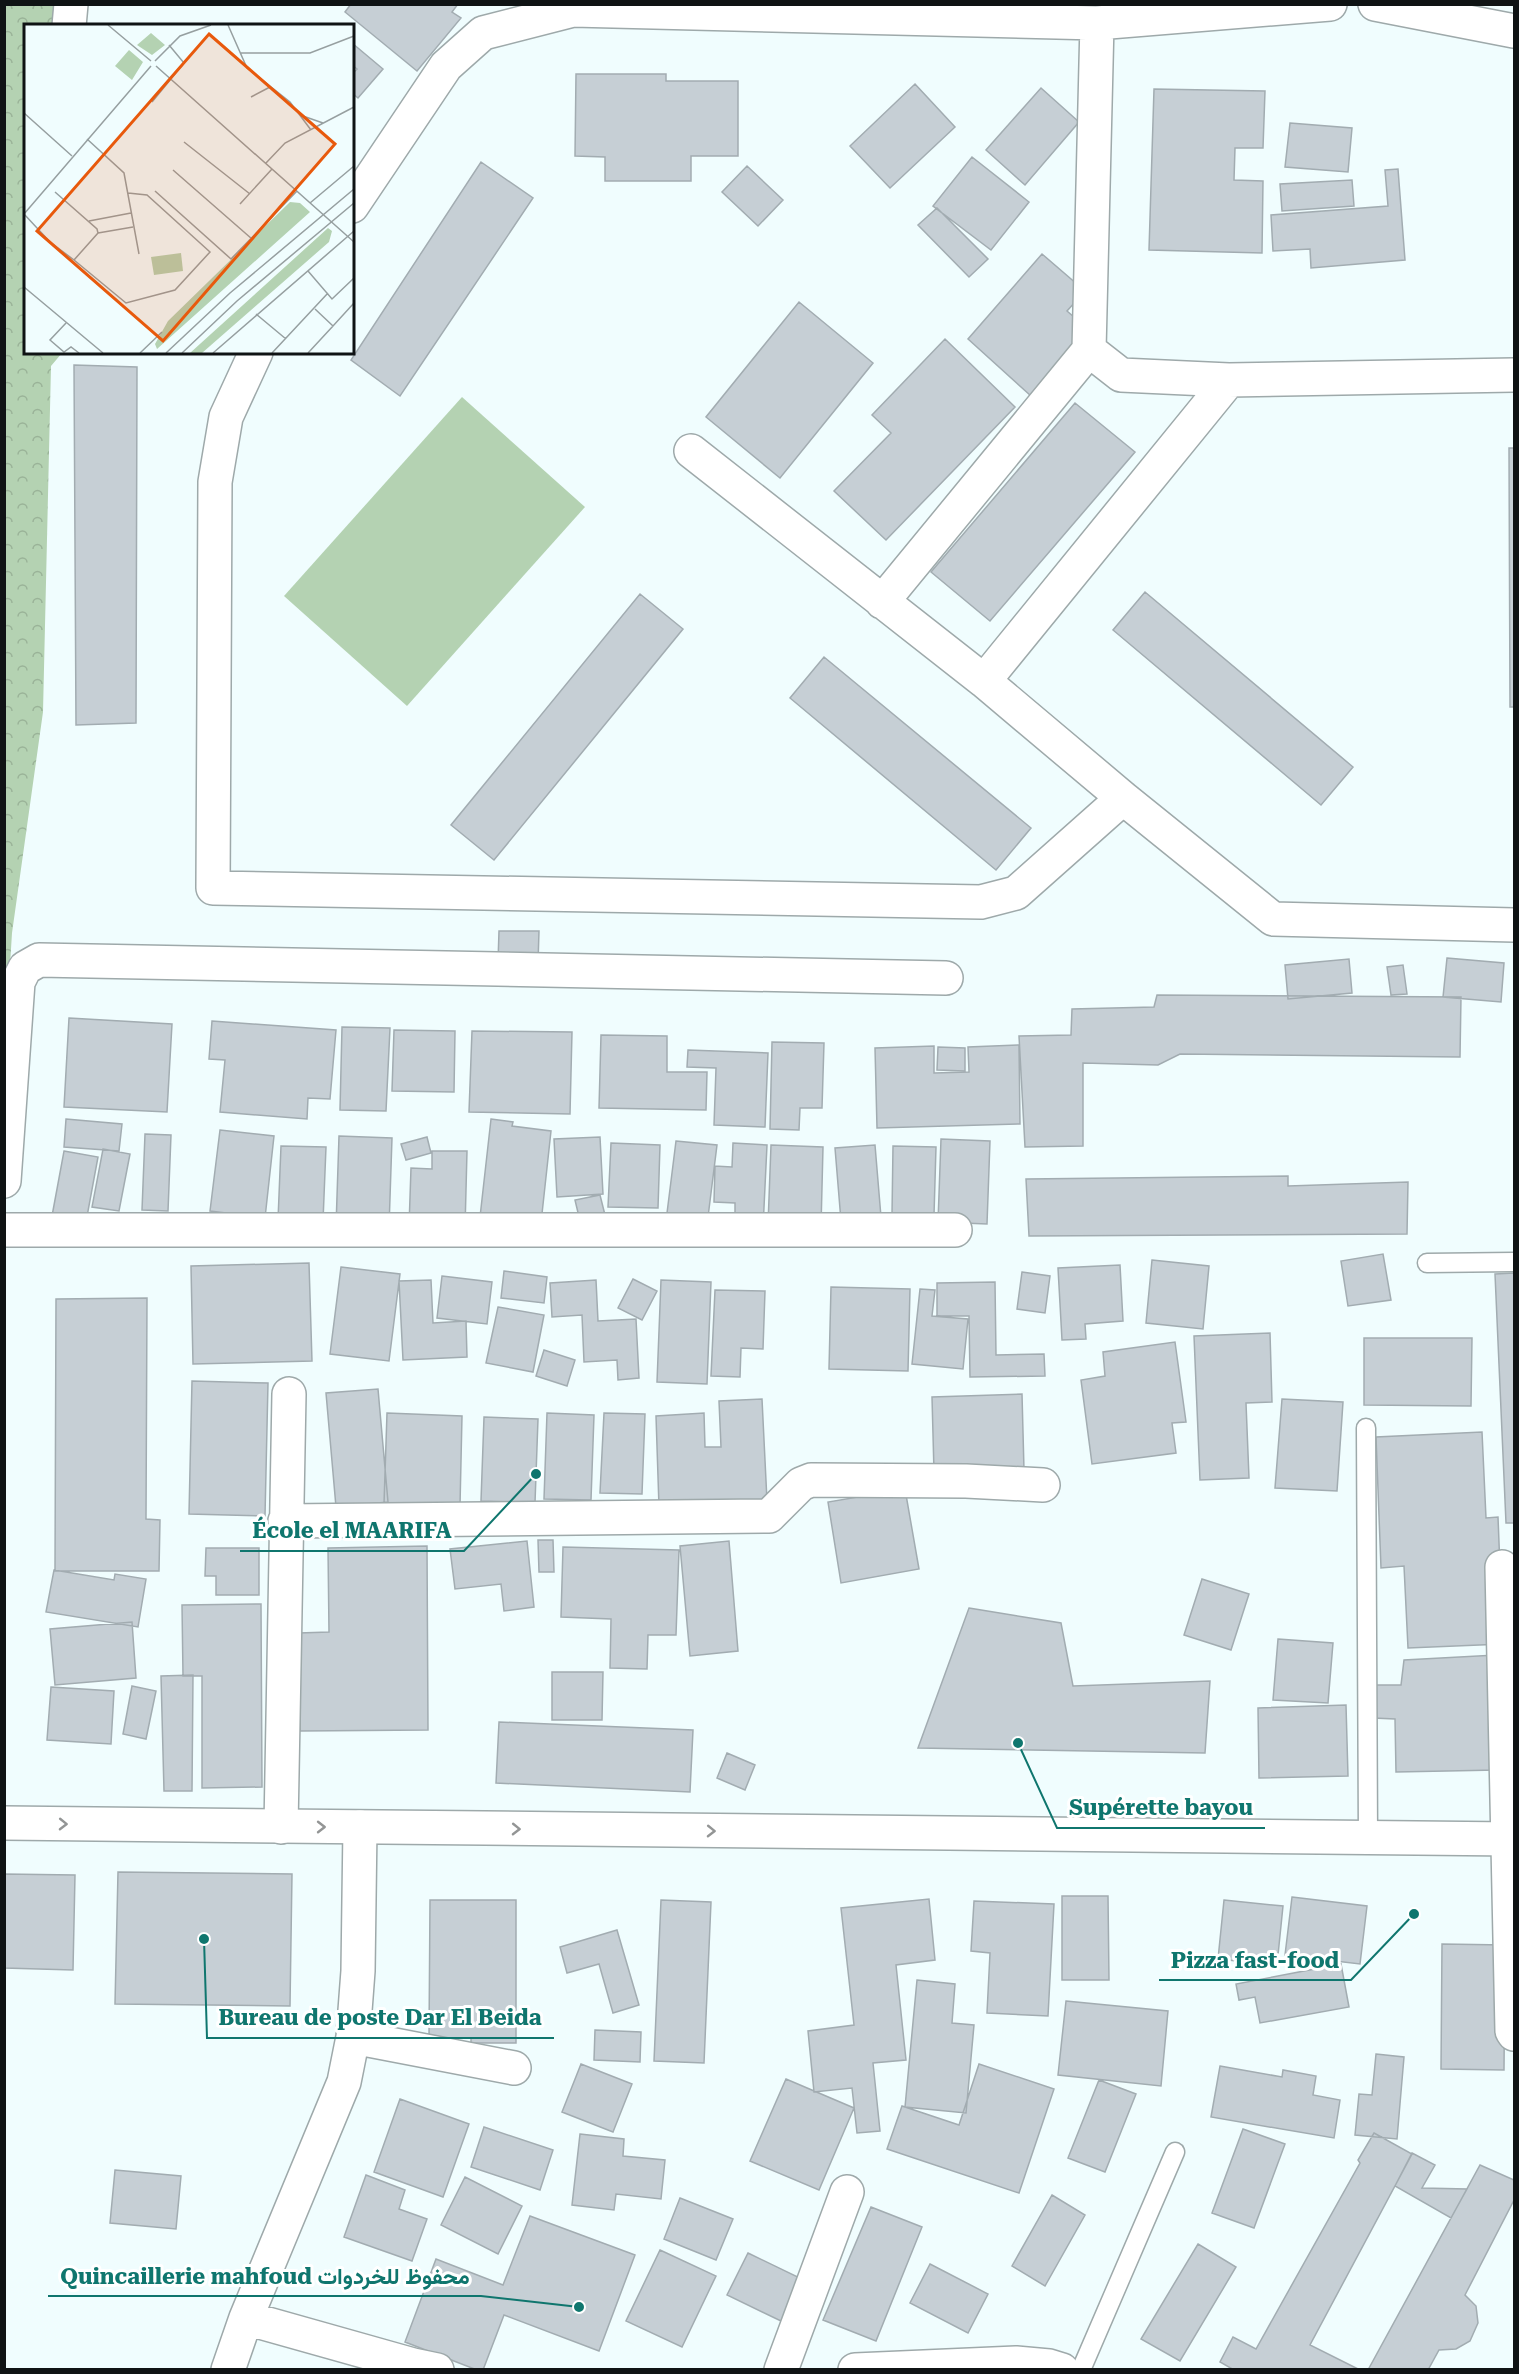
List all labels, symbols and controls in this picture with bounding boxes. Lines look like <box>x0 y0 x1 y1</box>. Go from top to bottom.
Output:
inset map <box>24 24 354 354</box>
callout: École el MAARIFA <box>240 1511 464 1551</box>
text: École el MAARIFA <box>252 1516 452 1543</box>
callout: Supérette bayou <box>1057 1788 1265 1828</box>
text: Supérette bayou <box>1069 1795 1253 1820</box>
one-way arrow <box>58 1818 67 1830</box>
one-way arrow <box>316 1821 325 1833</box>
one-way arrow <box>511 1823 520 1835</box>
one-way arrow <box>706 1825 715 1837</box>
callout: Pizza fast-food <box>1159 1940 1351 1980</box>
text: Pizza fast-food <box>1171 1948 1340 1973</box>
callout: Bureau de poste Dar El Beida <box>207 1998 554 2038</box>
text: Bureau de poste Dar El Beida <box>218 2005 542 2030</box>
callout: Quincaillerie mahfoud محفوظ للخردوات <box>48 2256 481 2296</box>
text: Quincaillerie mahfoud محفوظ للخردوات <box>60 2264 470 2290</box>

